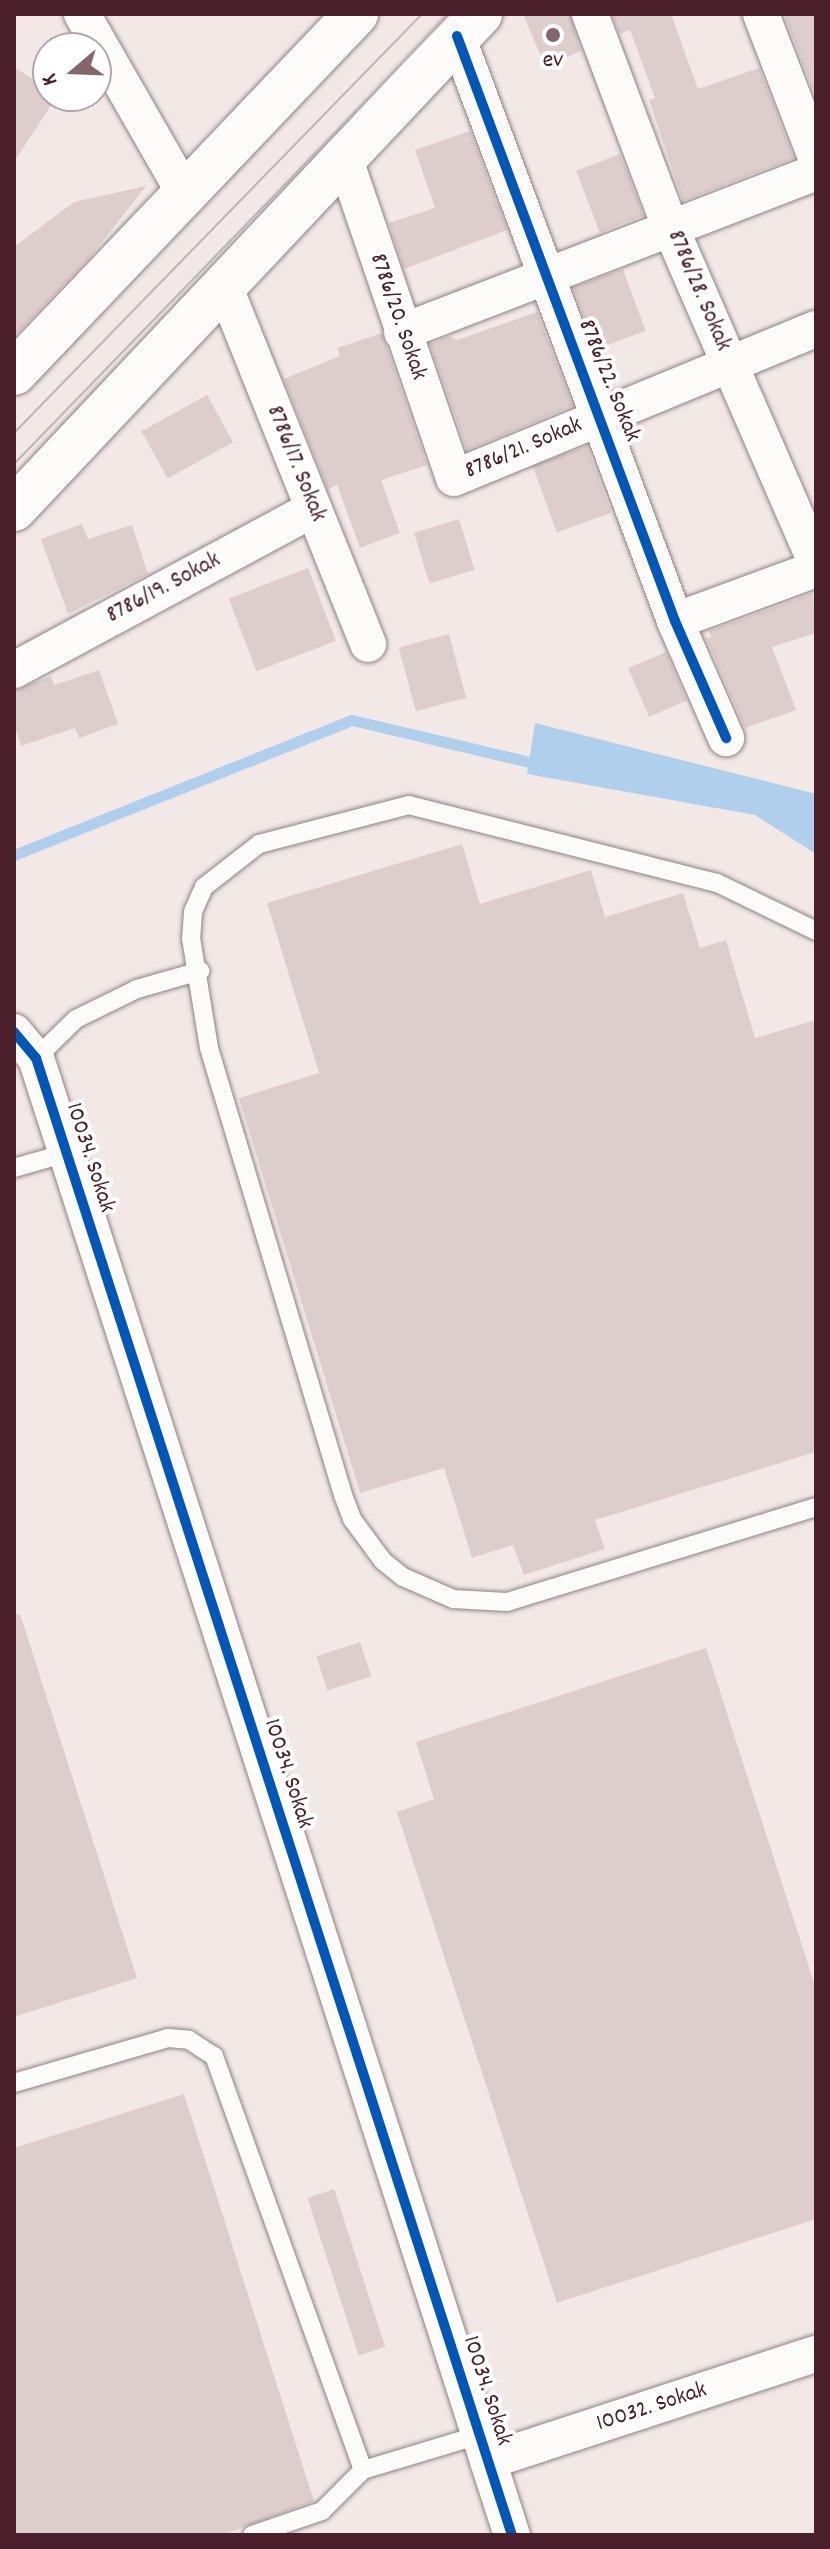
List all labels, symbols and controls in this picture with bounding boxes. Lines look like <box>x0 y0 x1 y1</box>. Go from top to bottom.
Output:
marker: ev <box>544 26 562 44</box>
north arrow <box>32 32 112 112</box>
place label: ev <box>543 48 563 76</box>
text: K <box>34 69 67 89</box>
street label: 8786/28. Sokak <box>660 226 736 356</box>
street label: 8786/20. Sokak <box>362 250 432 384</box>
street label: 8786/22. Sokak <box>570 315 646 447</box>
street label: 8786/17. Sokak <box>259 402 331 526</box>
street label: 8786/21. Sokak <box>461 411 587 487</box>
street label: 8786/19. Sokak <box>102 547 226 631</box>
street label: 10034. Sokak <box>58 1099 120 1217</box>
street label: 10034. Sokak <box>256 1715 318 1833</box>
street label: 10034. Sokak <box>455 2332 517 2450</box>
street label: 10032. Sokak <box>593 2377 711 2439</box>

